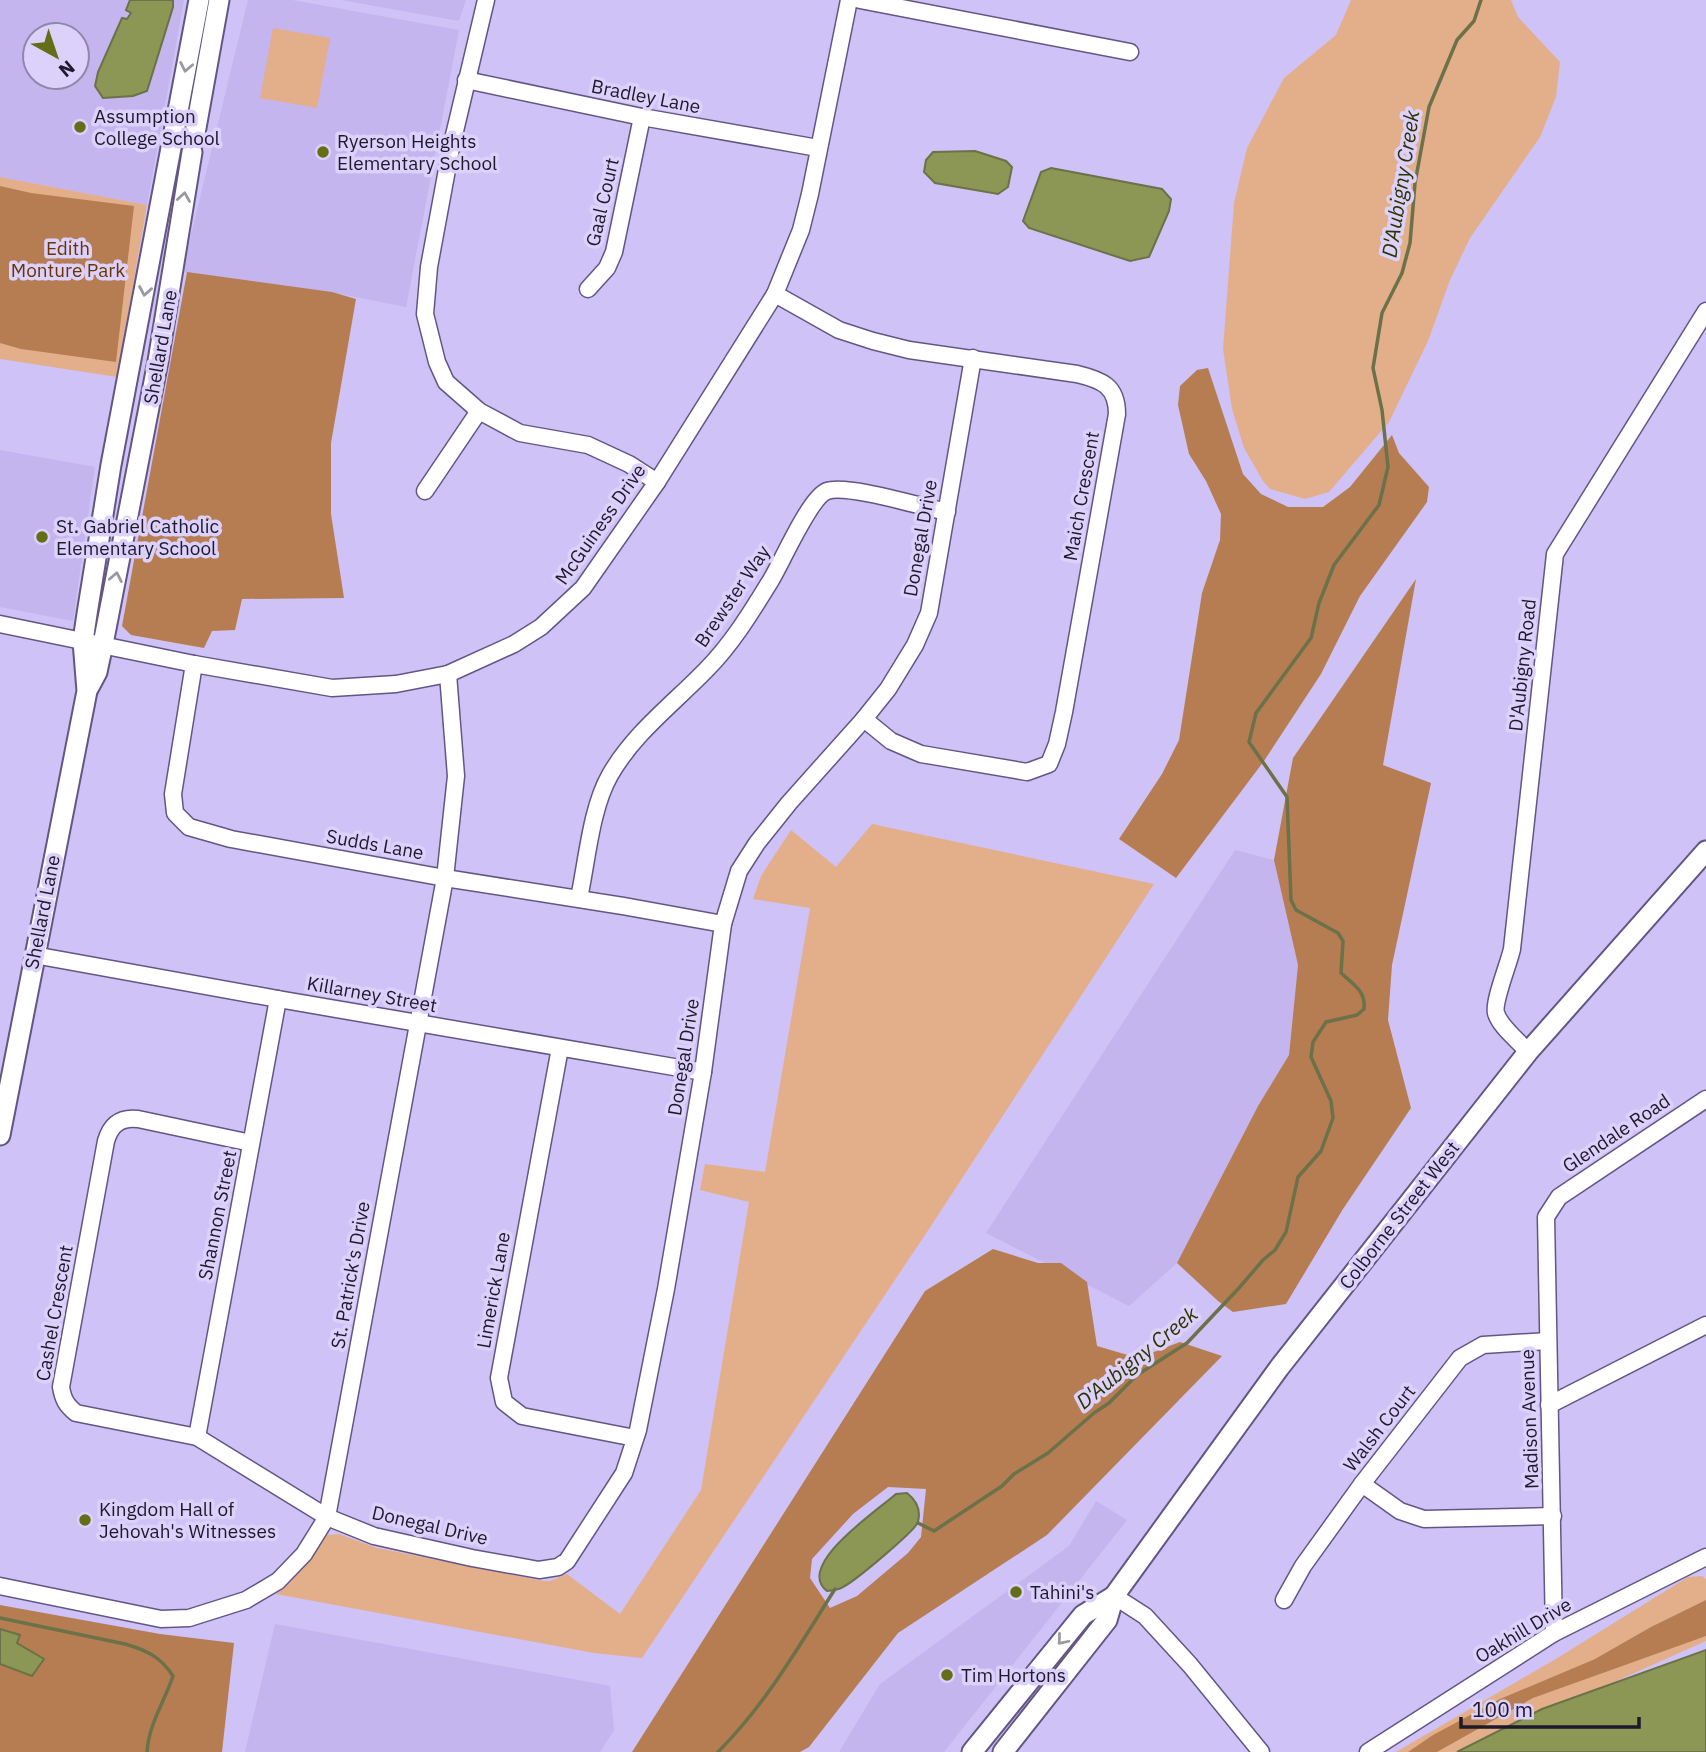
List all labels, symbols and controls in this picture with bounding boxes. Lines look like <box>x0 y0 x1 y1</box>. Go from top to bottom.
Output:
north arrow <box>21 21 91 91</box>
text: N <box>54 55 80 83</box>
one-way arrow <box>179 61 194 73</box>
street label: Bradley Lane <box>589 74 703 118</box>
place label: Assumption College School <box>94 104 220 150</box>
water label: D'Aubigny Creek <box>1375 107 1426 259</box>
marker: Assumption College School <box>72 119 88 135</box>
place label: Ryerson Heights Elementary School <box>337 129 497 175</box>
marker: Ryerson Heights Elementary School <box>315 144 331 160</box>
street label: Gaal Court <box>580 155 624 249</box>
one-way arrow <box>176 191 191 203</box>
park label: Edith Monture Park <box>11 236 125 282</box>
one-way arrow <box>138 285 153 297</box>
street label: Shellard Lane <box>138 288 182 406</box>
street label: Maich Crescent <box>1058 429 1104 563</box>
street label: McGuiness Drive <box>549 459 651 589</box>
street label: Donegal Drive <box>898 478 942 598</box>
place label: St. Gabriel Catholic Elementary School <box>56 514 220 560</box>
marker: St. Gabriel Catholic Elementary School <box>34 529 50 545</box>
street label: Brewster Way <box>689 540 775 652</box>
one-way arrow <box>108 571 123 583</box>
street label: D'Aubigny Road <box>1503 597 1541 733</box>
street label: Sudds Lane <box>324 824 426 864</box>
street label: Shellard Lane <box>19 853 65 971</box>
street label: Killarney Street <box>305 971 439 1017</box>
street label: Donegal Drive <box>662 997 704 1117</box>
street label: Glendale Road <box>1558 1088 1674 1178</box>
street label: Colborne Street West <box>1334 1136 1464 1294</box>
street label: Shannon Street <box>193 1148 241 1282</box>
street label: St. Patrick's Drive <box>325 1199 375 1351</box>
street label: Limerick Lane <box>471 1230 515 1350</box>
street label: Cashel Crescent <box>30 1243 78 1383</box>
water label: D'Aubigny Creek <box>1070 1299 1204 1415</box>
street label: Madison Avenue <box>1515 1349 1543 1489</box>
street label: Walsh Court <box>1338 1380 1420 1476</box>
place label: Kingdom Hall of Jehovah's Witnesses <box>99 1497 276 1543</box>
street label: Donegal Drive <box>370 1500 490 1550</box>
marker: Kingdom Hall of Jehovah's Witnesses <box>77 1512 93 1528</box>
place label: Tahini's <box>1030 1580 1095 1604</box>
marker: Tahini's <box>1008 1584 1024 1600</box>
street label: Oakhill Drive <box>1471 1592 1575 1668</box>
one-way arrow <box>1058 1632 1070 1645</box>
place label: Tim Hortons <box>961 1663 1066 1687</box>
marker: Tim Hortons <box>939 1667 955 1683</box>
scale bar <box>1461 1686 1640 1730</box>
text: 100 m <box>1472 1695 1533 1723</box>

